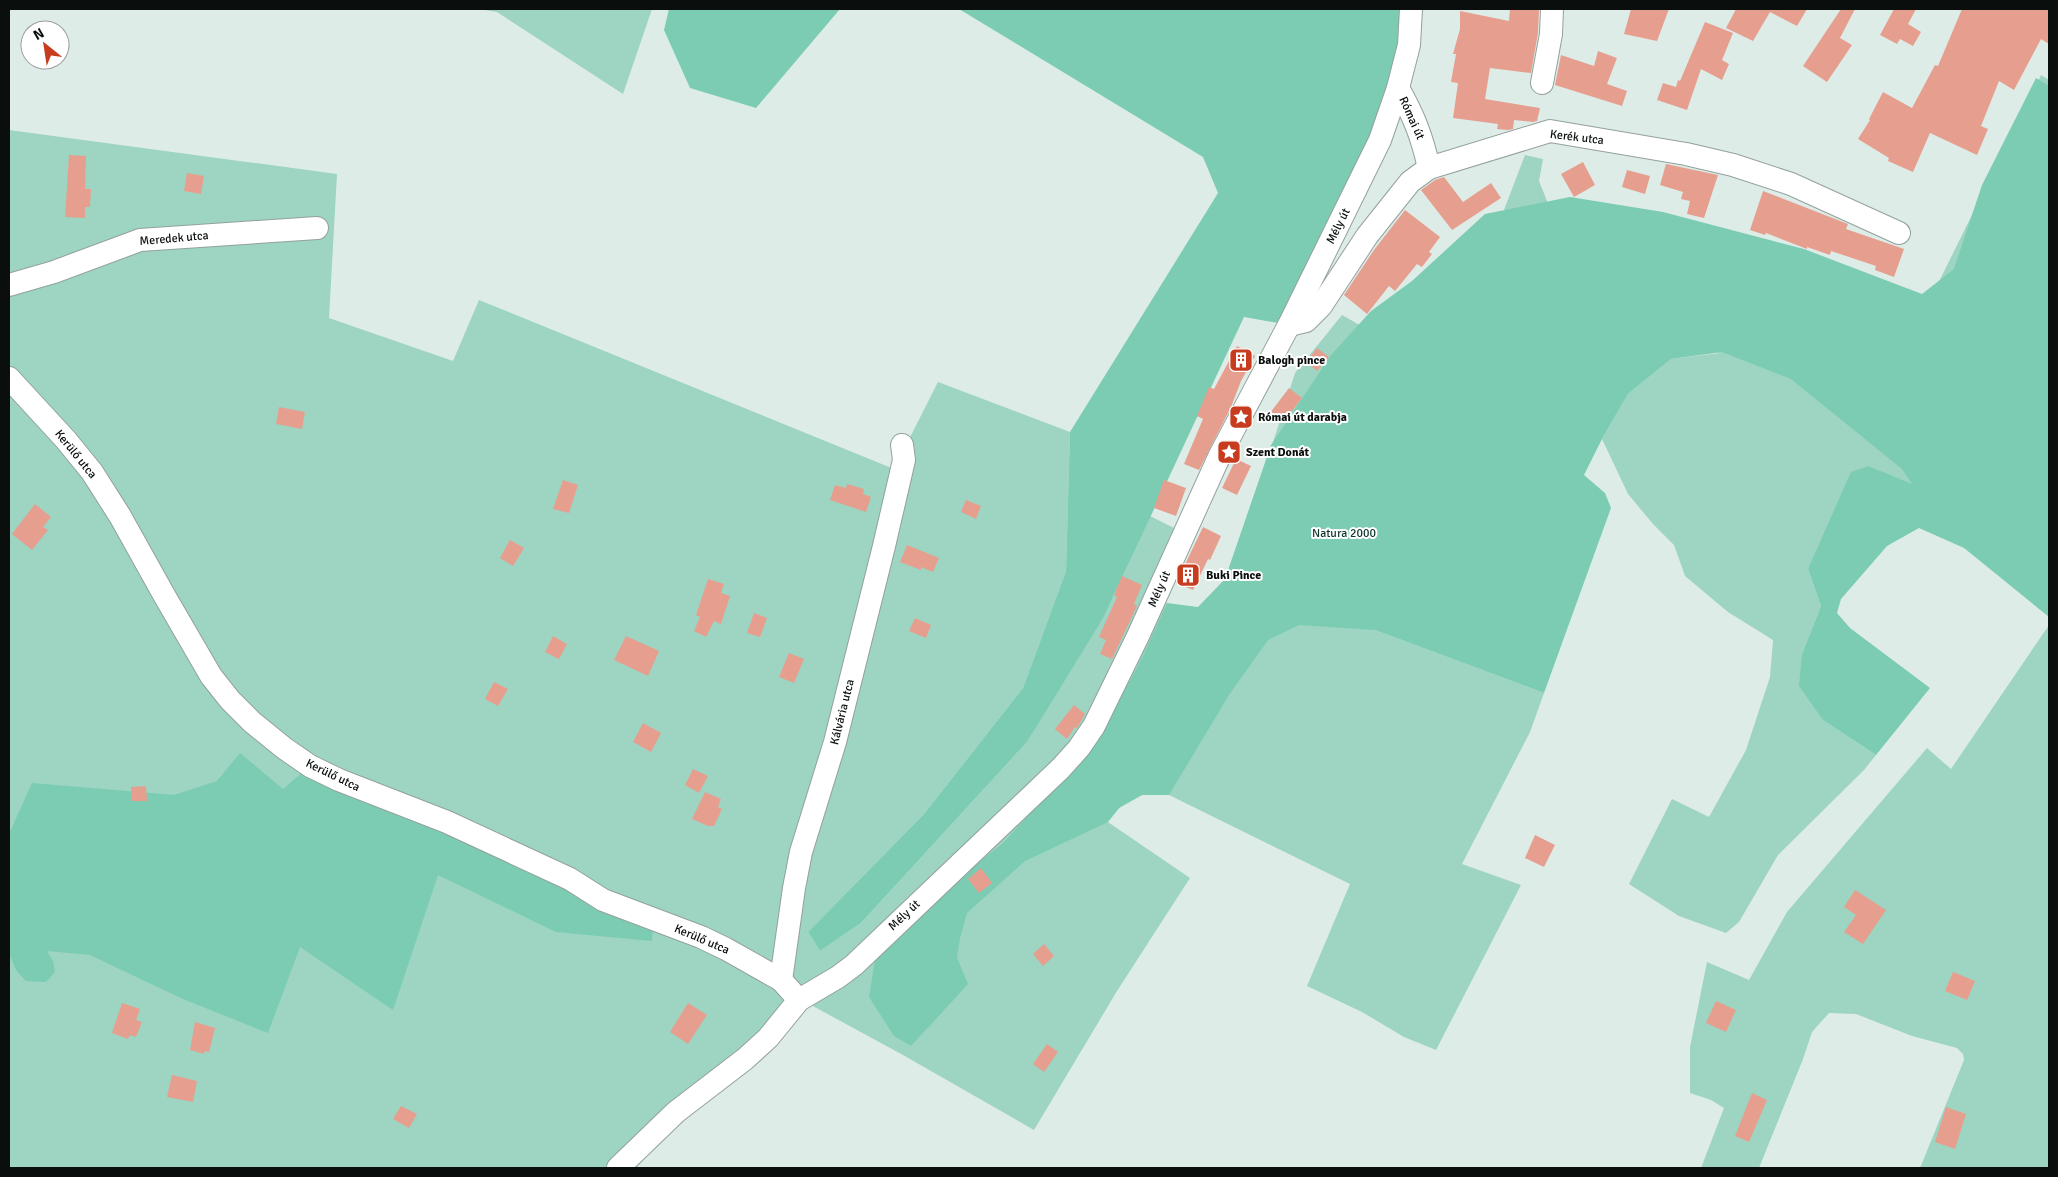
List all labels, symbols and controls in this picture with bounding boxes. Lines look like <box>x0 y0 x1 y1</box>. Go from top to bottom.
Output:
north arrow <box>20 20 70 70</box>
text: N <box>30 24 47 44</box>
street label: Római út <box>1395 94 1428 142</box>
street label: Kerék utca <box>1549 127 1605 148</box>
street label: Mély út <box>1323 206 1354 247</box>
street label: Meredek utca <box>139 228 209 249</box>
building icon: Balogh pince <box>1228 347 1254 373</box>
place label: Balogh pince <box>1258 353 1325 368</box>
place icon: Római út darabja <box>1228 404 1254 430</box>
place label: Római út darabja <box>1258 410 1347 425</box>
street label: Kerülő utca <box>51 427 100 482</box>
place icon: Szent Donát <box>1216 439 1242 465</box>
place label: Szent Donát <box>1246 445 1310 460</box>
park label: Natura 2000 <box>1312 526 1376 541</box>
building icon: Buki Pince <box>1175 562 1201 588</box>
place label: Buki Pince <box>1206 568 1261 583</box>
street label: Mély út <box>1145 569 1174 610</box>
street label: Kálvária utca <box>827 678 858 747</box>
street label: Kerülő utca <box>303 756 362 795</box>
street label: Mély út <box>885 897 923 934</box>
street label: Kerülő utca <box>672 921 732 958</box>

